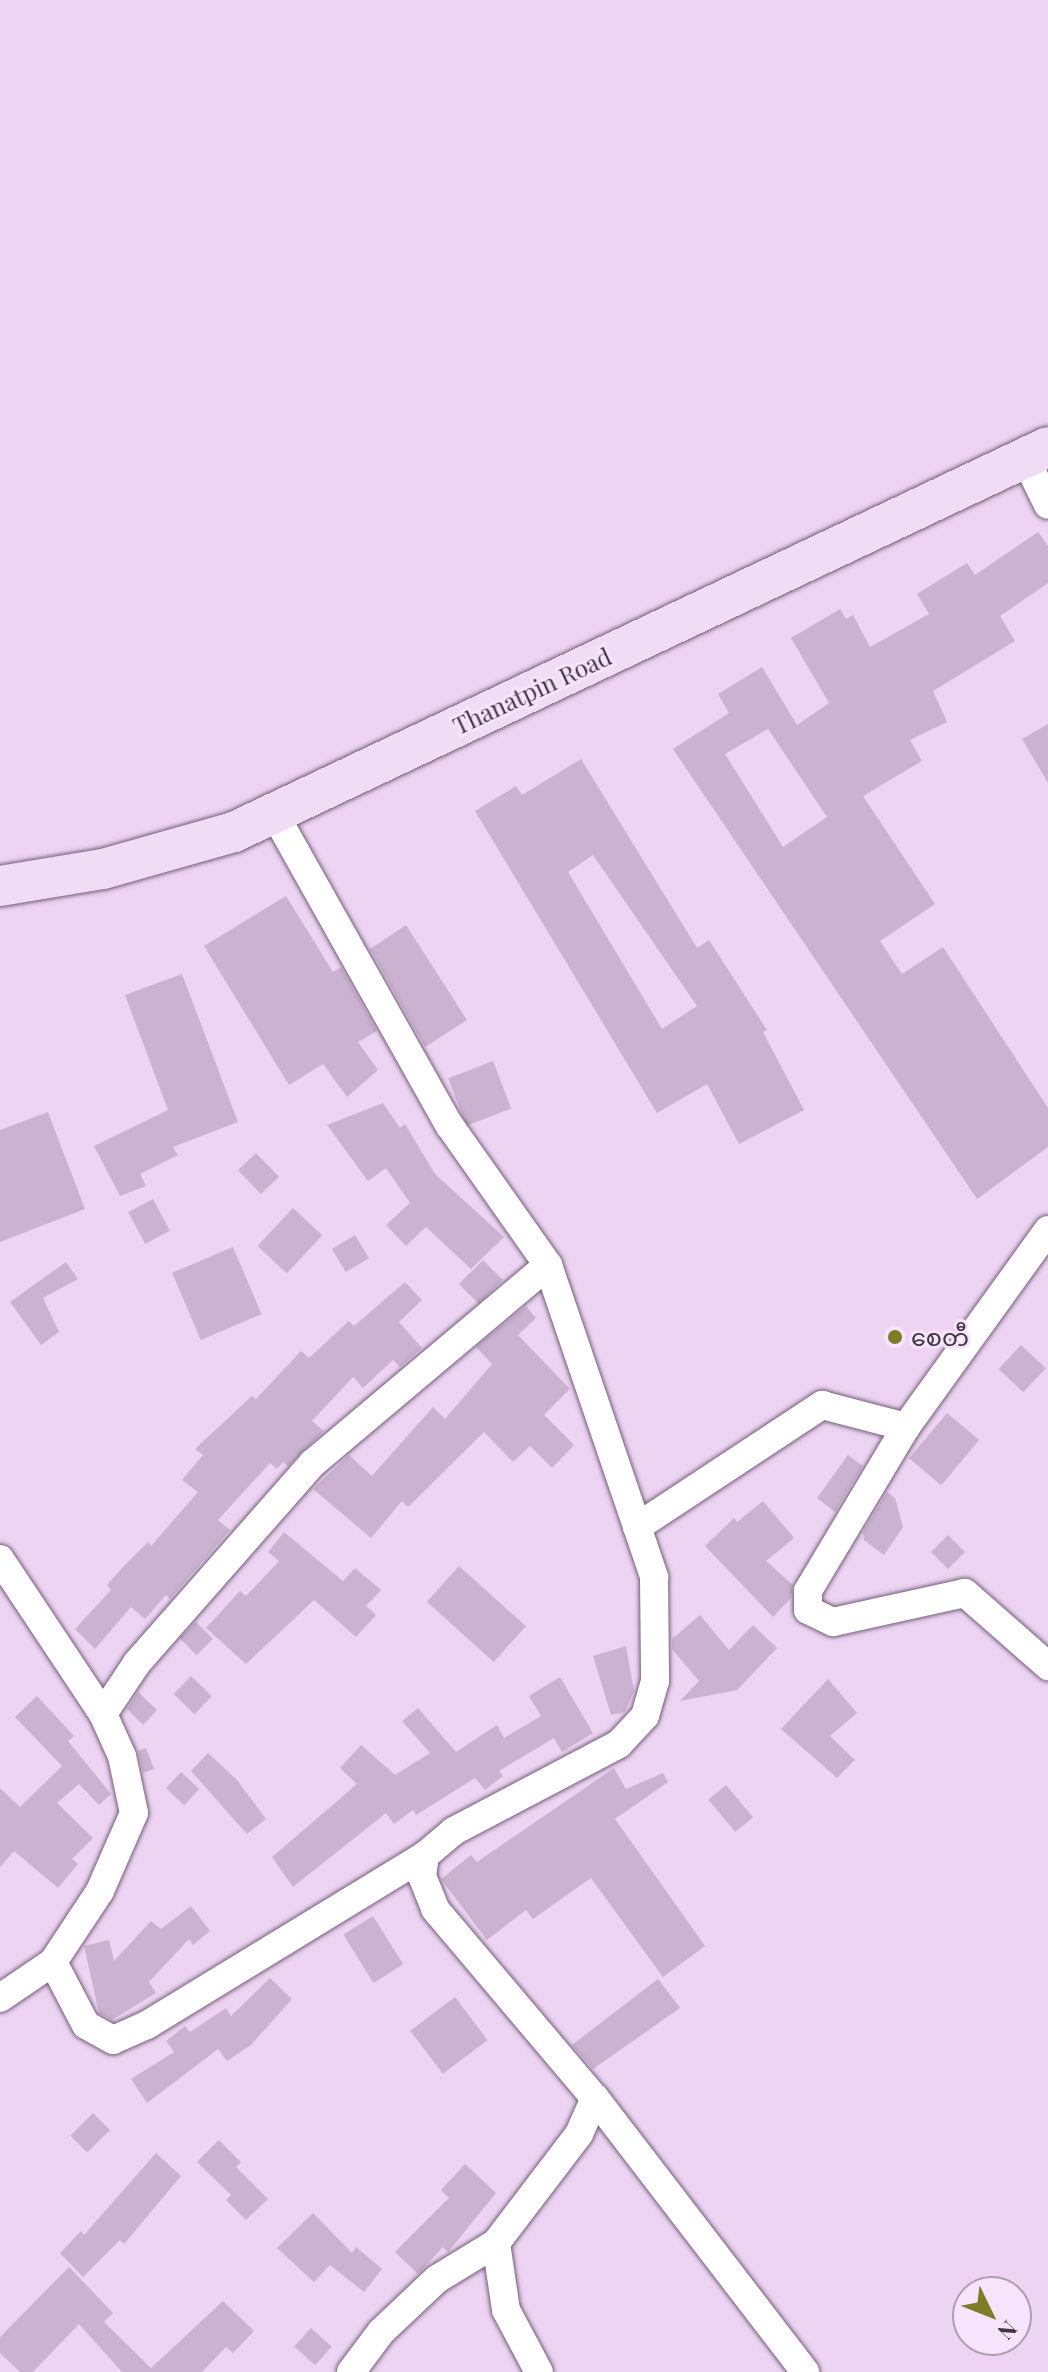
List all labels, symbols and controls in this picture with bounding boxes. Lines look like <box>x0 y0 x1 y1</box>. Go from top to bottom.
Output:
street label: Thanatpin Road <box>448 642 616 740</box>
place label: စေတီ <box>911 1323 969 1351</box>
marker: စေတီ <box>886 1328 904 1346</box>
north arrow <box>952 2276 1032 2356</box>
text: N <box>992 2315 1024 2347</box>

